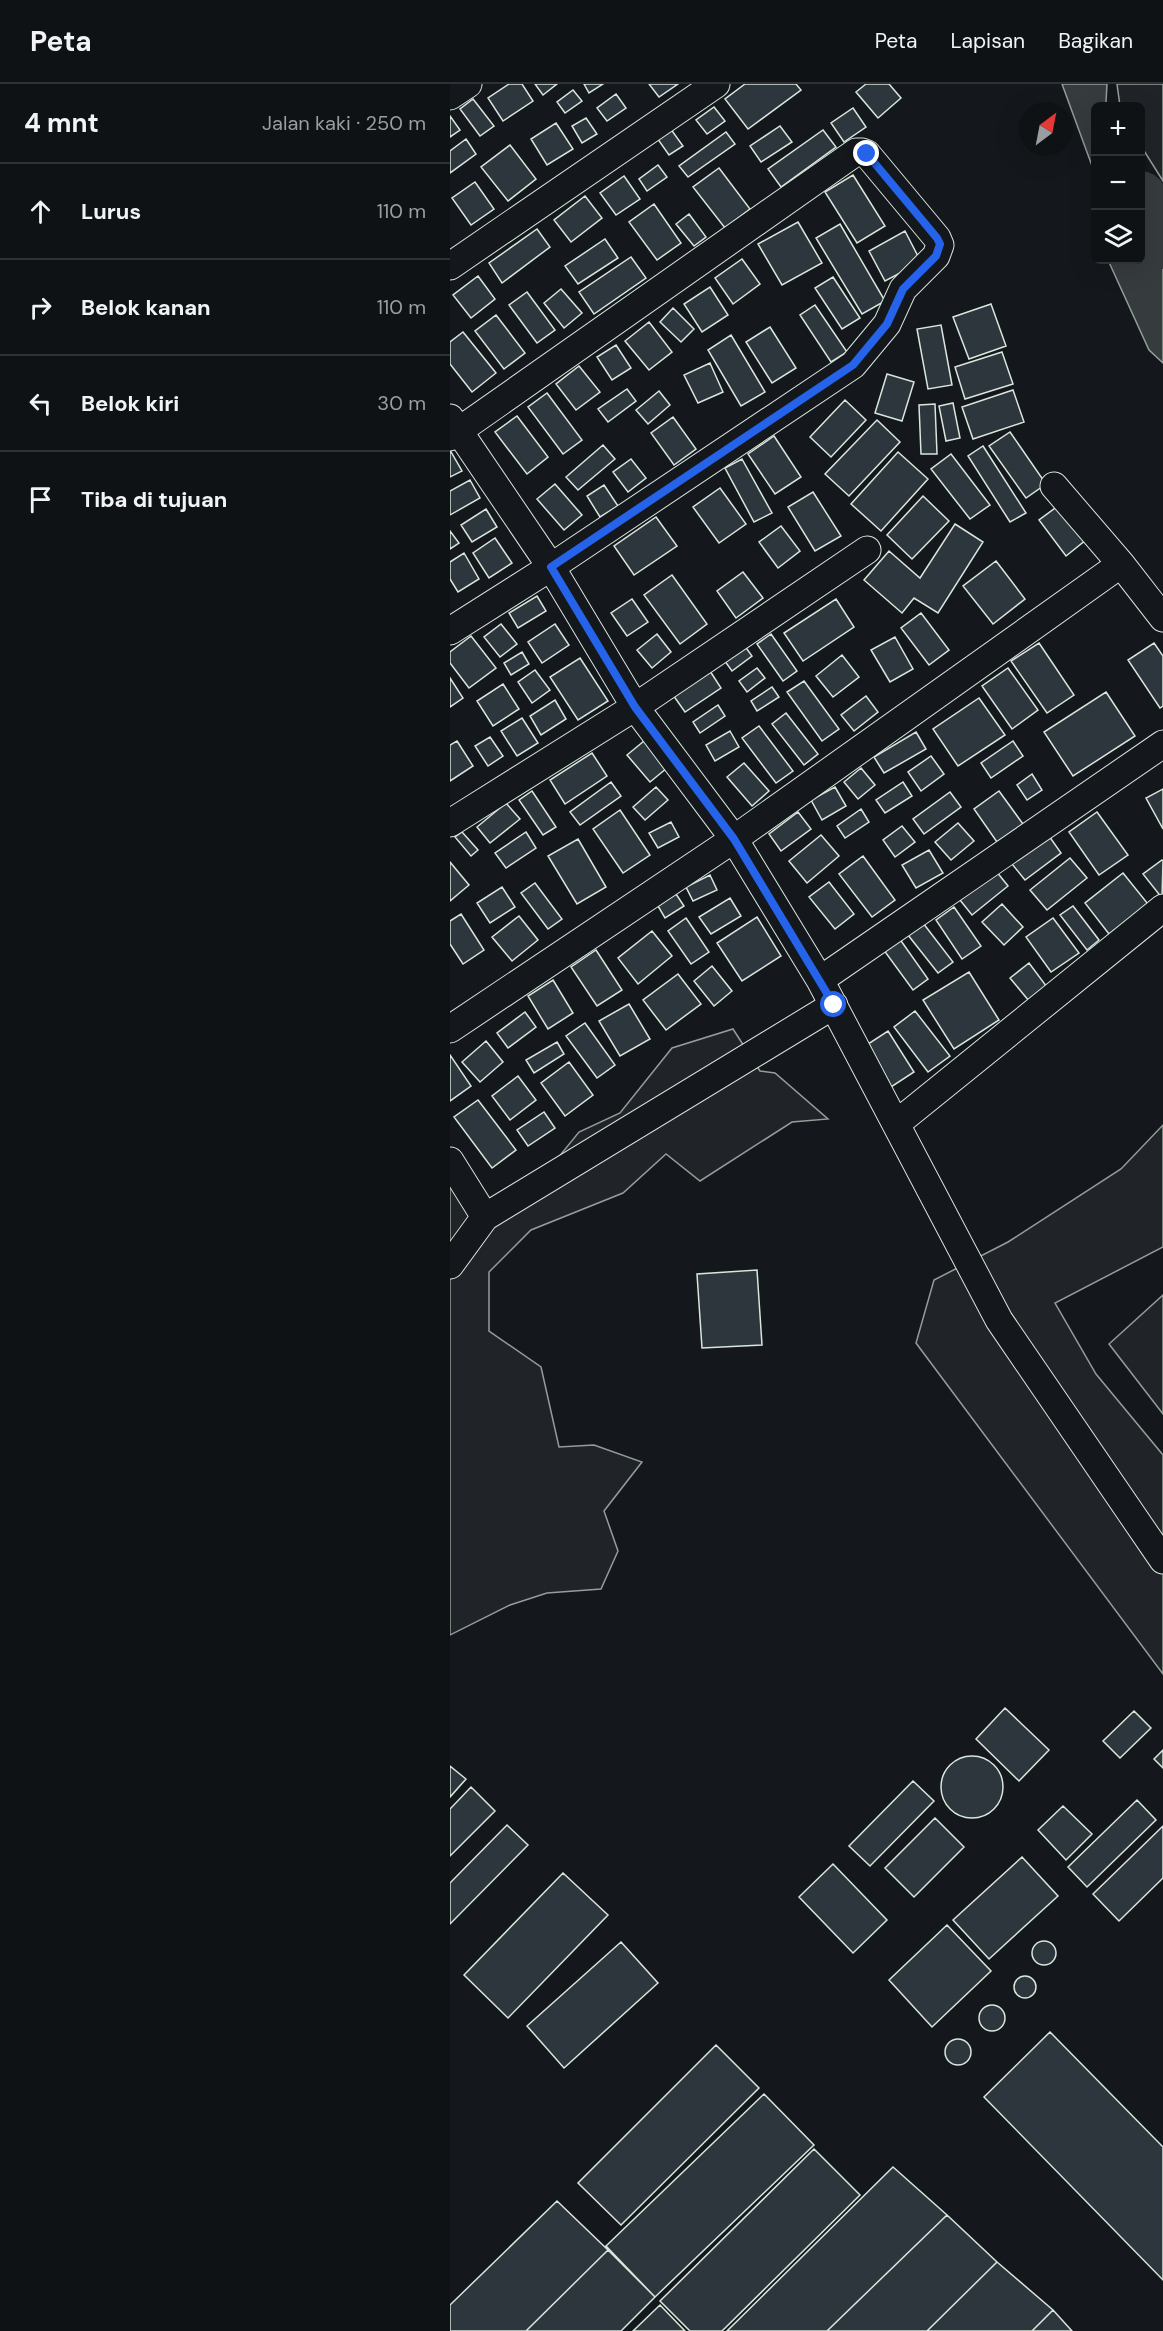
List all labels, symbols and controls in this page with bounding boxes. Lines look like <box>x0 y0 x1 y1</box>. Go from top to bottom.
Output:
text: Peta <box>30 23 92 60</box>
text: Peta <box>875 27 917 55</box>
text: Lapisan <box>950 27 1025 55</box>
text: Bagikan <box>1058 27 1133 55</box>
north arrow <box>1019 102 1073 156</box>
map controls <box>1091 102 1145 264</box>
button: + <box>1091 102 1145 156</box>
text: 4 mnt <box>24 106 99 140</box>
text: Jalan kaki · 250 m <box>262 110 426 136</box>
route end <box>853 140 879 166</box>
button: − <box>1091 156 1145 210</box>
icon: ahead <box>24 195 57 228</box>
text: Lurus <box>81 197 141 226</box>
text: 110 m <box>377 198 426 224</box>
button: layers <box>1091 210 1145 264</box>
icon: right <box>24 291 57 324</box>
text: Belok kanan <box>81 293 211 322</box>
text: 110 m <box>377 294 426 320</box>
icon: left <box>24 387 57 420</box>
text: Belok kiri <box>81 389 179 418</box>
text: 30 m <box>377 390 426 416</box>
icon: arrive <box>24 483 57 516</box>
text: Tiba di tujuan <box>81 485 227 514</box>
route start <box>820 991 846 1017</box>

